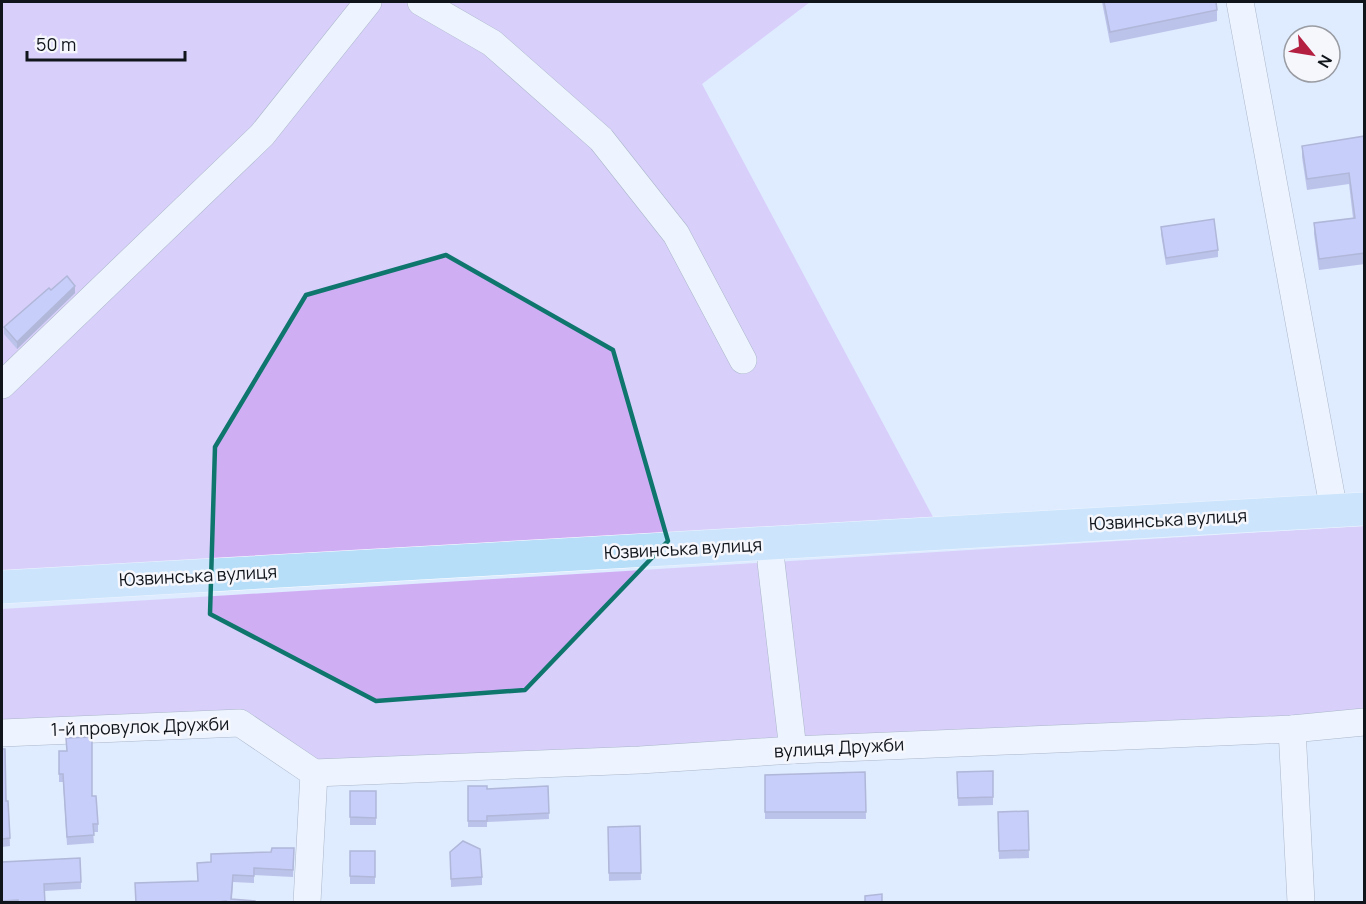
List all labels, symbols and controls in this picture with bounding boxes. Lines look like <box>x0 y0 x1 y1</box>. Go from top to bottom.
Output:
scale bar <box>27 24 184 62</box>
north arrow <box>1282 24 1342 84</box>
text: 50 m <box>36 32 76 56</box>
text: N <box>1313 51 1337 72</box>
street label: Юзвинська вулиця <box>1088 503 1248 535</box>
street label: Юзвинська вулиця <box>603 532 763 564</box>
street label: Юзвинська вулиця <box>118 559 278 591</box>
street label: 1-й провулок Дружби <box>50 711 230 741</box>
street label: вулиця Дружби <box>773 732 905 762</box>

